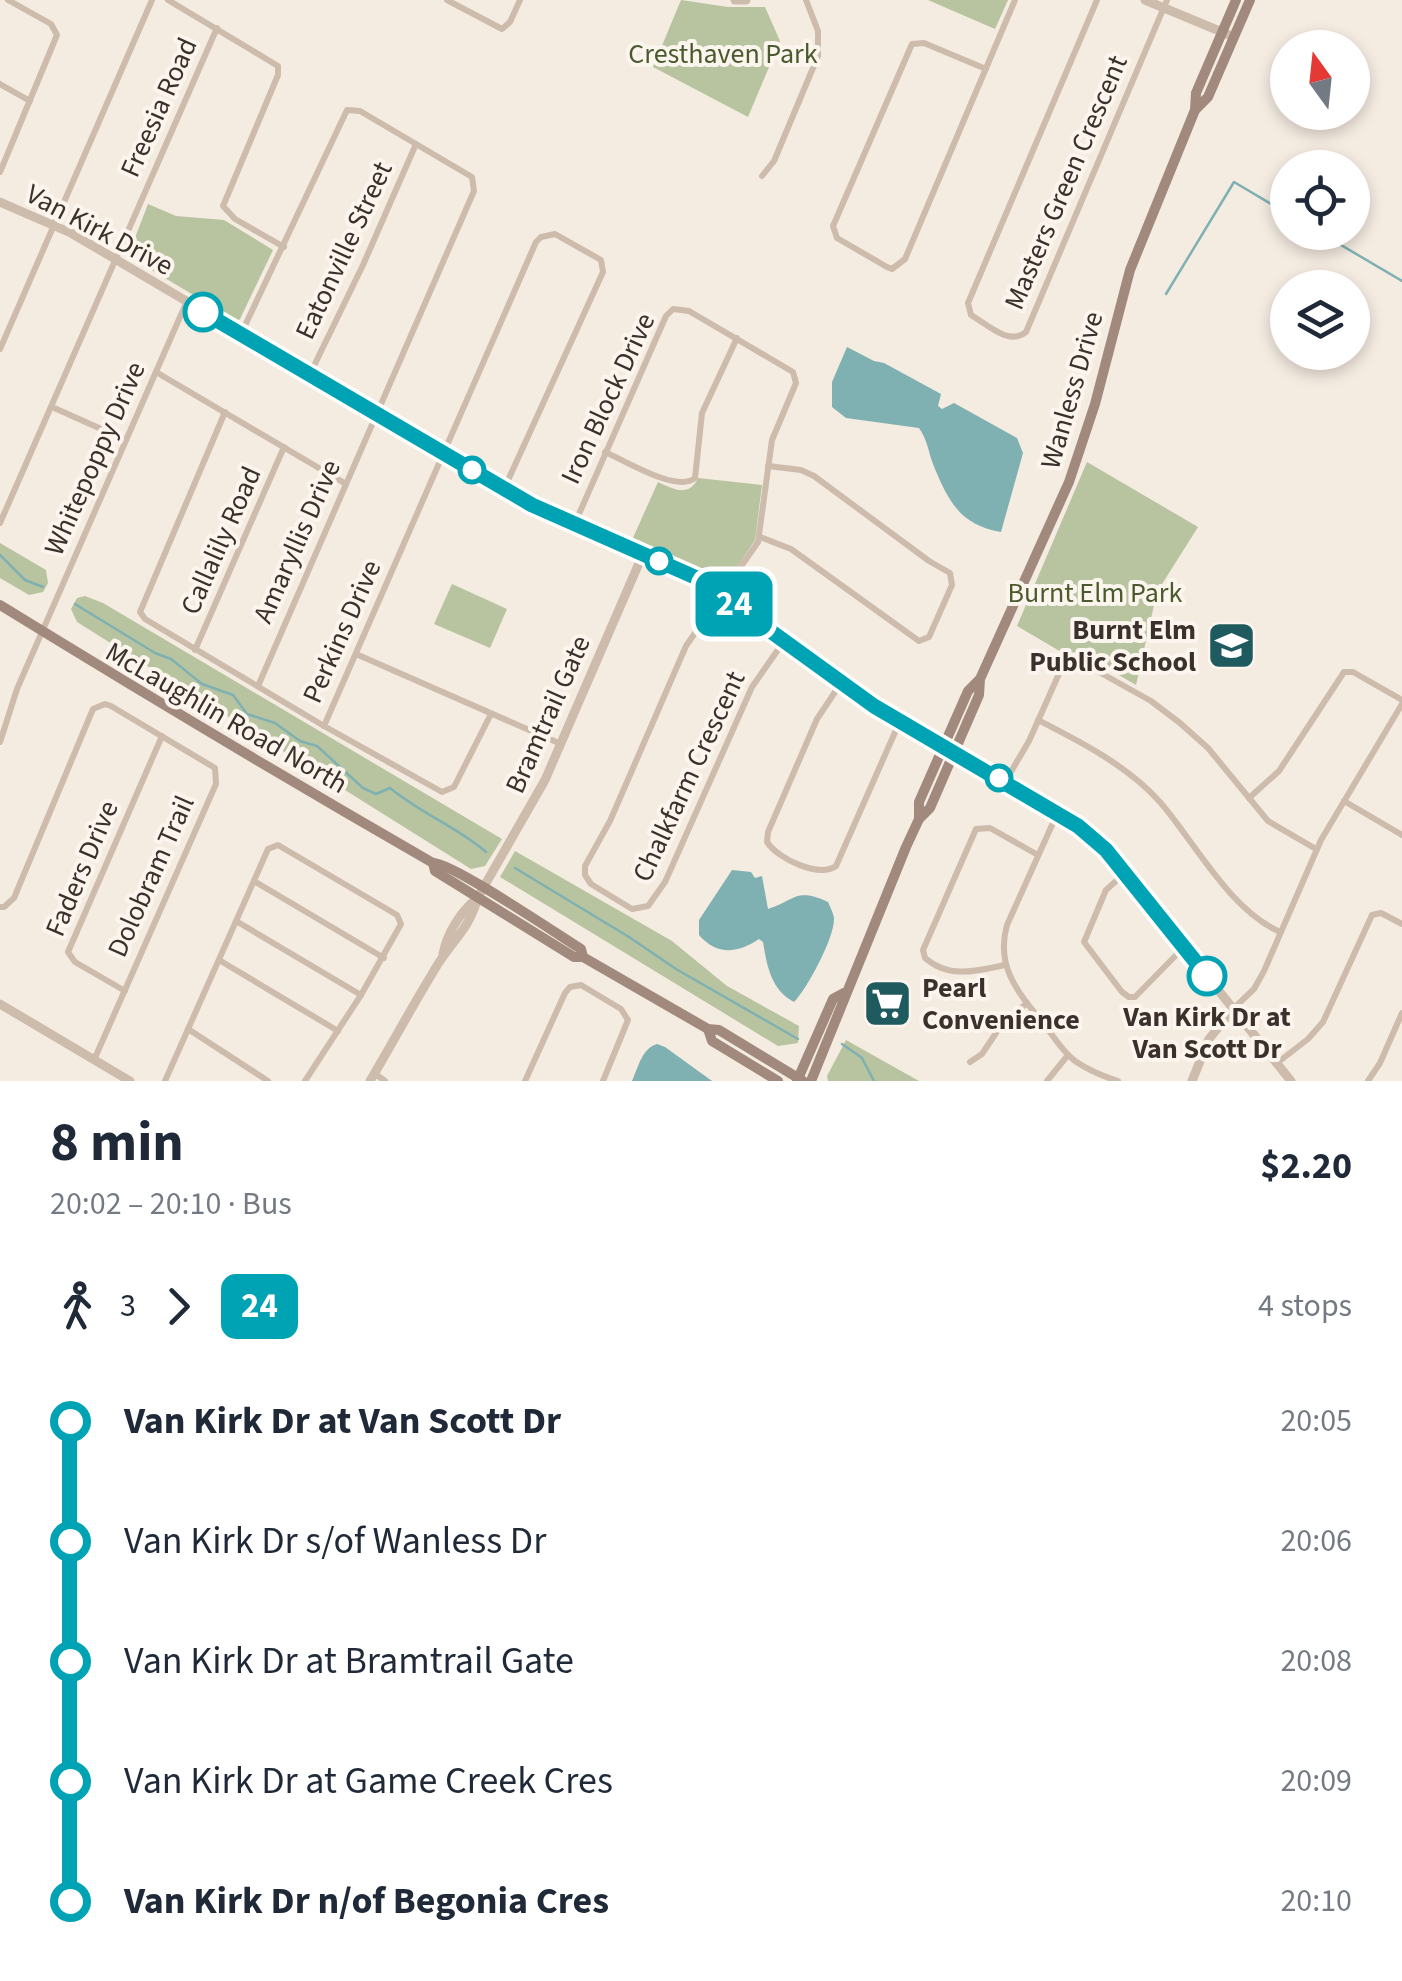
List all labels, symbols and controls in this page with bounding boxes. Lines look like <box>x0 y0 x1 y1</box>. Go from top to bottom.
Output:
north arrow <box>1270 30 1370 130</box>
map controls <box>1270 30 1370 370</box>
street label: Freesia Road <box>110 31 207 184</box>
park label: Cresthaven Park <box>628 34 818 74</box>
street label: Masters Green Crescent <box>994 49 1138 316</box>
button: locate <box>1270 150 1370 250</box>
street label: Eatonville Street <box>285 155 403 346</box>
street label: Van Kirk Drive <box>19 174 180 286</box>
button: layers <box>1270 270 1370 370</box>
unlabelled marker <box>184 293 222 331</box>
street label: Iron Block Drive <box>551 306 665 491</box>
street label: Wanless Drive <box>1030 307 1113 474</box>
street label: Whitepoppy Drive <box>34 355 156 562</box>
street label: Amaryllis Drive <box>243 453 351 630</box>
unlabelled marker <box>459 457 485 483</box>
street label: Callalily Road <box>170 460 271 621</box>
unlabelled marker <box>646 548 672 574</box>
street label: Perkins Drive <box>293 553 391 709</box>
line badge: 24 <box>689 572 779 636</box>
park label: Burnt Elm Park <box>1008 573 1183 613</box>
text: 24 <box>716 579 752 629</box>
place label: Burnt Elm Public School <box>1029 610 1196 682</box>
school or university icon: Burnt Elm Public School <box>1205 619 1257 671</box>
street label: Bramtrail Gate <box>495 629 601 800</box>
street label: McLaughlin Road North <box>98 632 355 804</box>
street label: Chalkfarm Crescent <box>622 664 756 888</box>
unlabelled marker <box>986 765 1012 791</box>
street label: Dolobram Trail <box>97 789 204 964</box>
street label: Faders Drive <box>35 794 128 943</box>
marker: Van Kirk Dr at Van Scott Dr <box>1188 957 1226 995</box>
place label: Pearl Convenience <box>922 968 1080 1040</box>
supermarket icon: Pearl Convenience <box>861 977 913 1029</box>
place label: Van Kirk Dr at Van Scott Dr <box>1122 997 1291 1069</box>
text: 8 min <box>50 1104 184 1182</box>
text: $2.20 <box>1260 1139 1352 1193</box>
text: 20:02 – 20:10 · Bus <box>50 1181 292 1227</box>
icon: walk <box>50 1279 105 1334</box>
icon: forward <box>151 1279 206 1334</box>
text: 24 <box>241 1281 278 1331</box>
text: 3 <box>120 1283 136 1329</box>
text: 4 stops <box>1258 1283 1352 1329</box>
text: Van Kirk Dr at Van Scott Dr <box>124 1394 561 1448</box>
text: 20:05 <box>1280 1398 1352 1444</box>
text: Van Kirk Dr s/of Wanless Dr <box>124 1514 546 1568</box>
text: 20:06 <box>1280 1518 1352 1564</box>
text: Van Kirk Dr at Bramtrail Gate <box>124 1634 574 1688</box>
text: 20:08 <box>1280 1638 1352 1684</box>
text: Van Kirk Dr at Game Creek Cres <box>124 1754 613 1808</box>
text: 20:09 <box>1280 1758 1352 1804</box>
text: Van Kirk Dr n/of Begonia Cres <box>124 1874 609 1928</box>
text: 20:10 <box>1280 1878 1352 1924</box>

